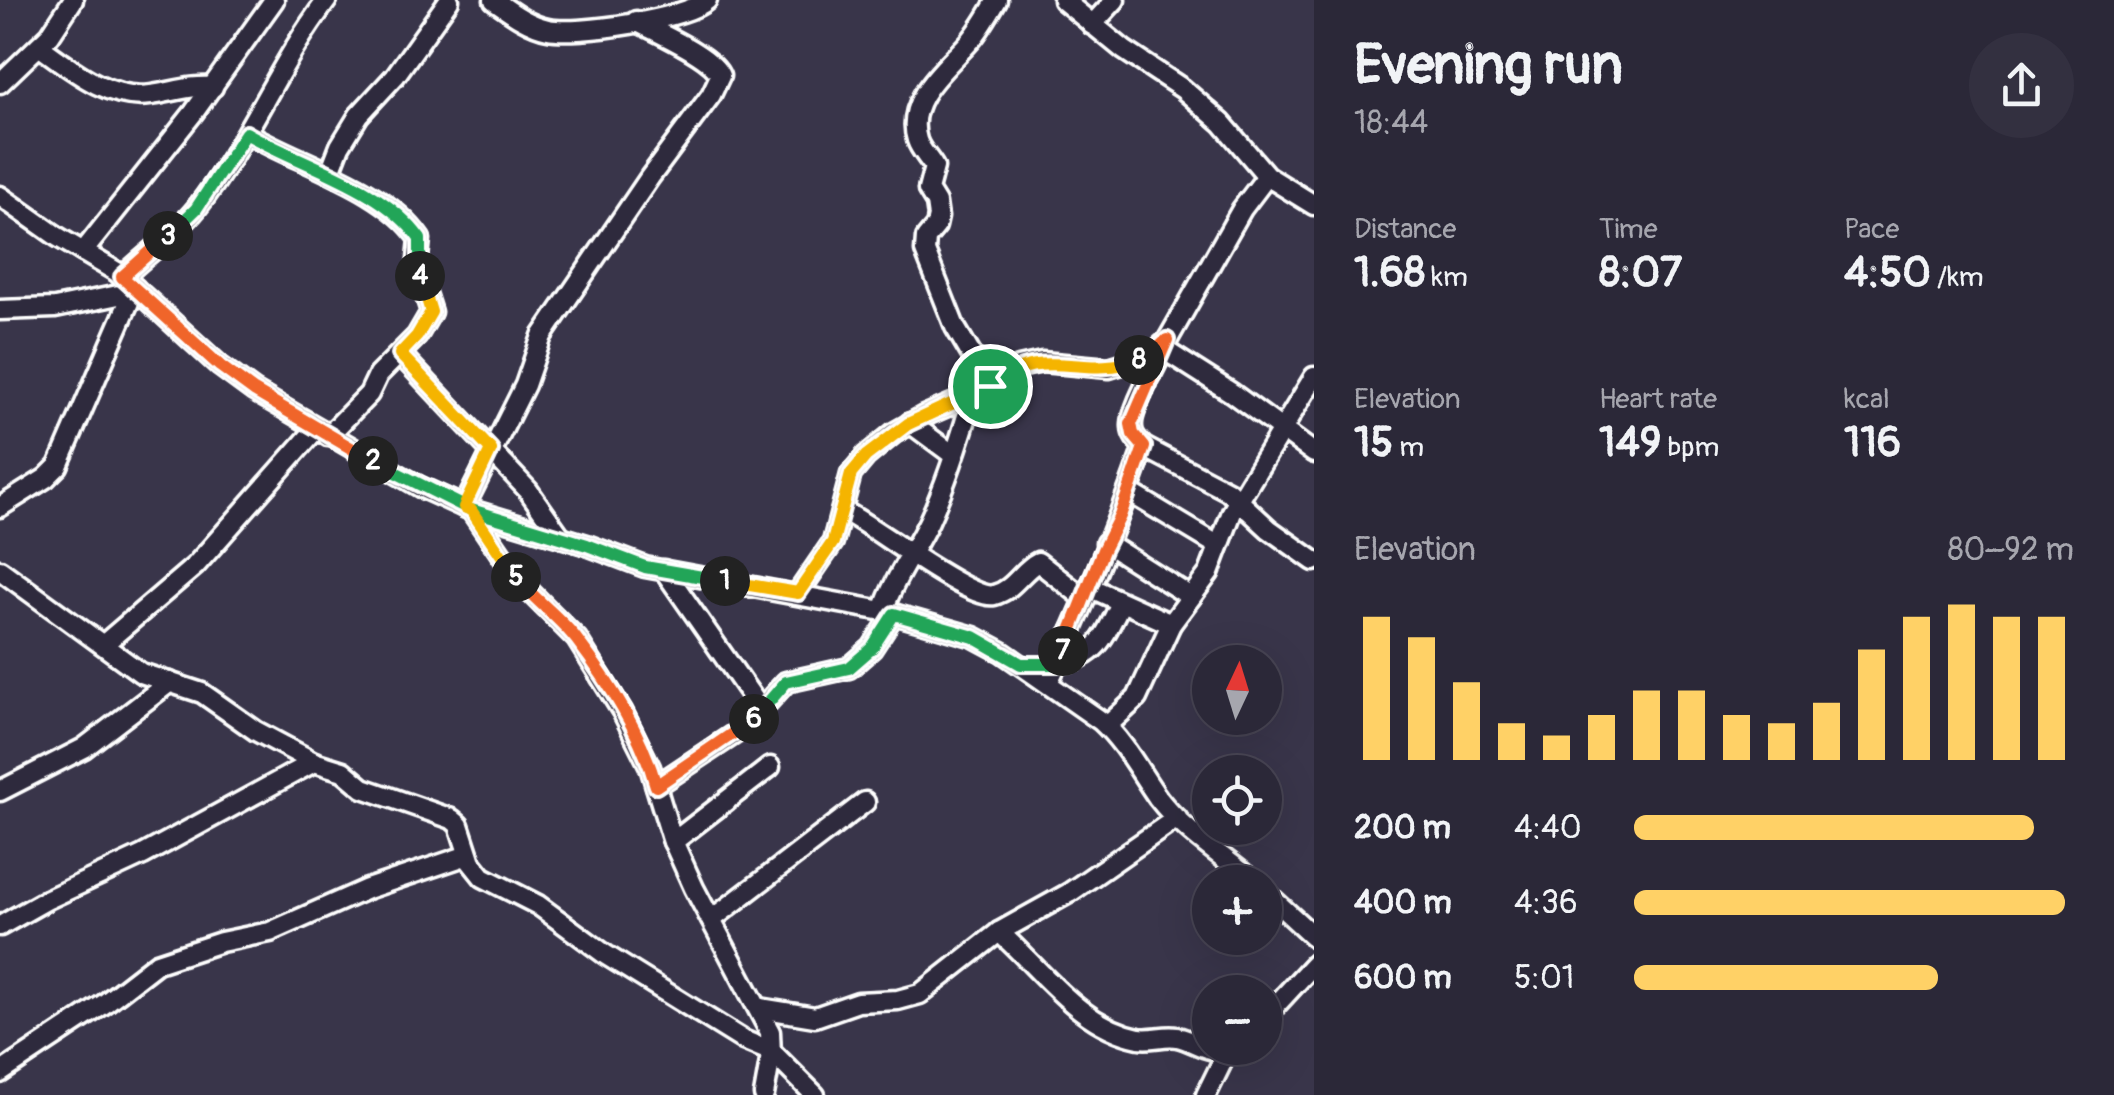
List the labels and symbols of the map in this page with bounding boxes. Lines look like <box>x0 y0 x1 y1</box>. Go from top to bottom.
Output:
pin: 3 <box>143 211 193 261</box>
pin: 4 <box>395 251 445 301</box>
pin: 8 <box>1114 335 1164 385</box>
pin <box>948 344 1033 429</box>
pin: 2 <box>348 436 398 486</box>
pin: 5 <box>491 552 541 602</box>
pin: 1 <box>700 556 750 606</box>
pin: 7 <box>1038 626 1088 676</box>
north arrow <box>1192 645 1282 735</box>
pin: 6 <box>729 694 779 744</box>

